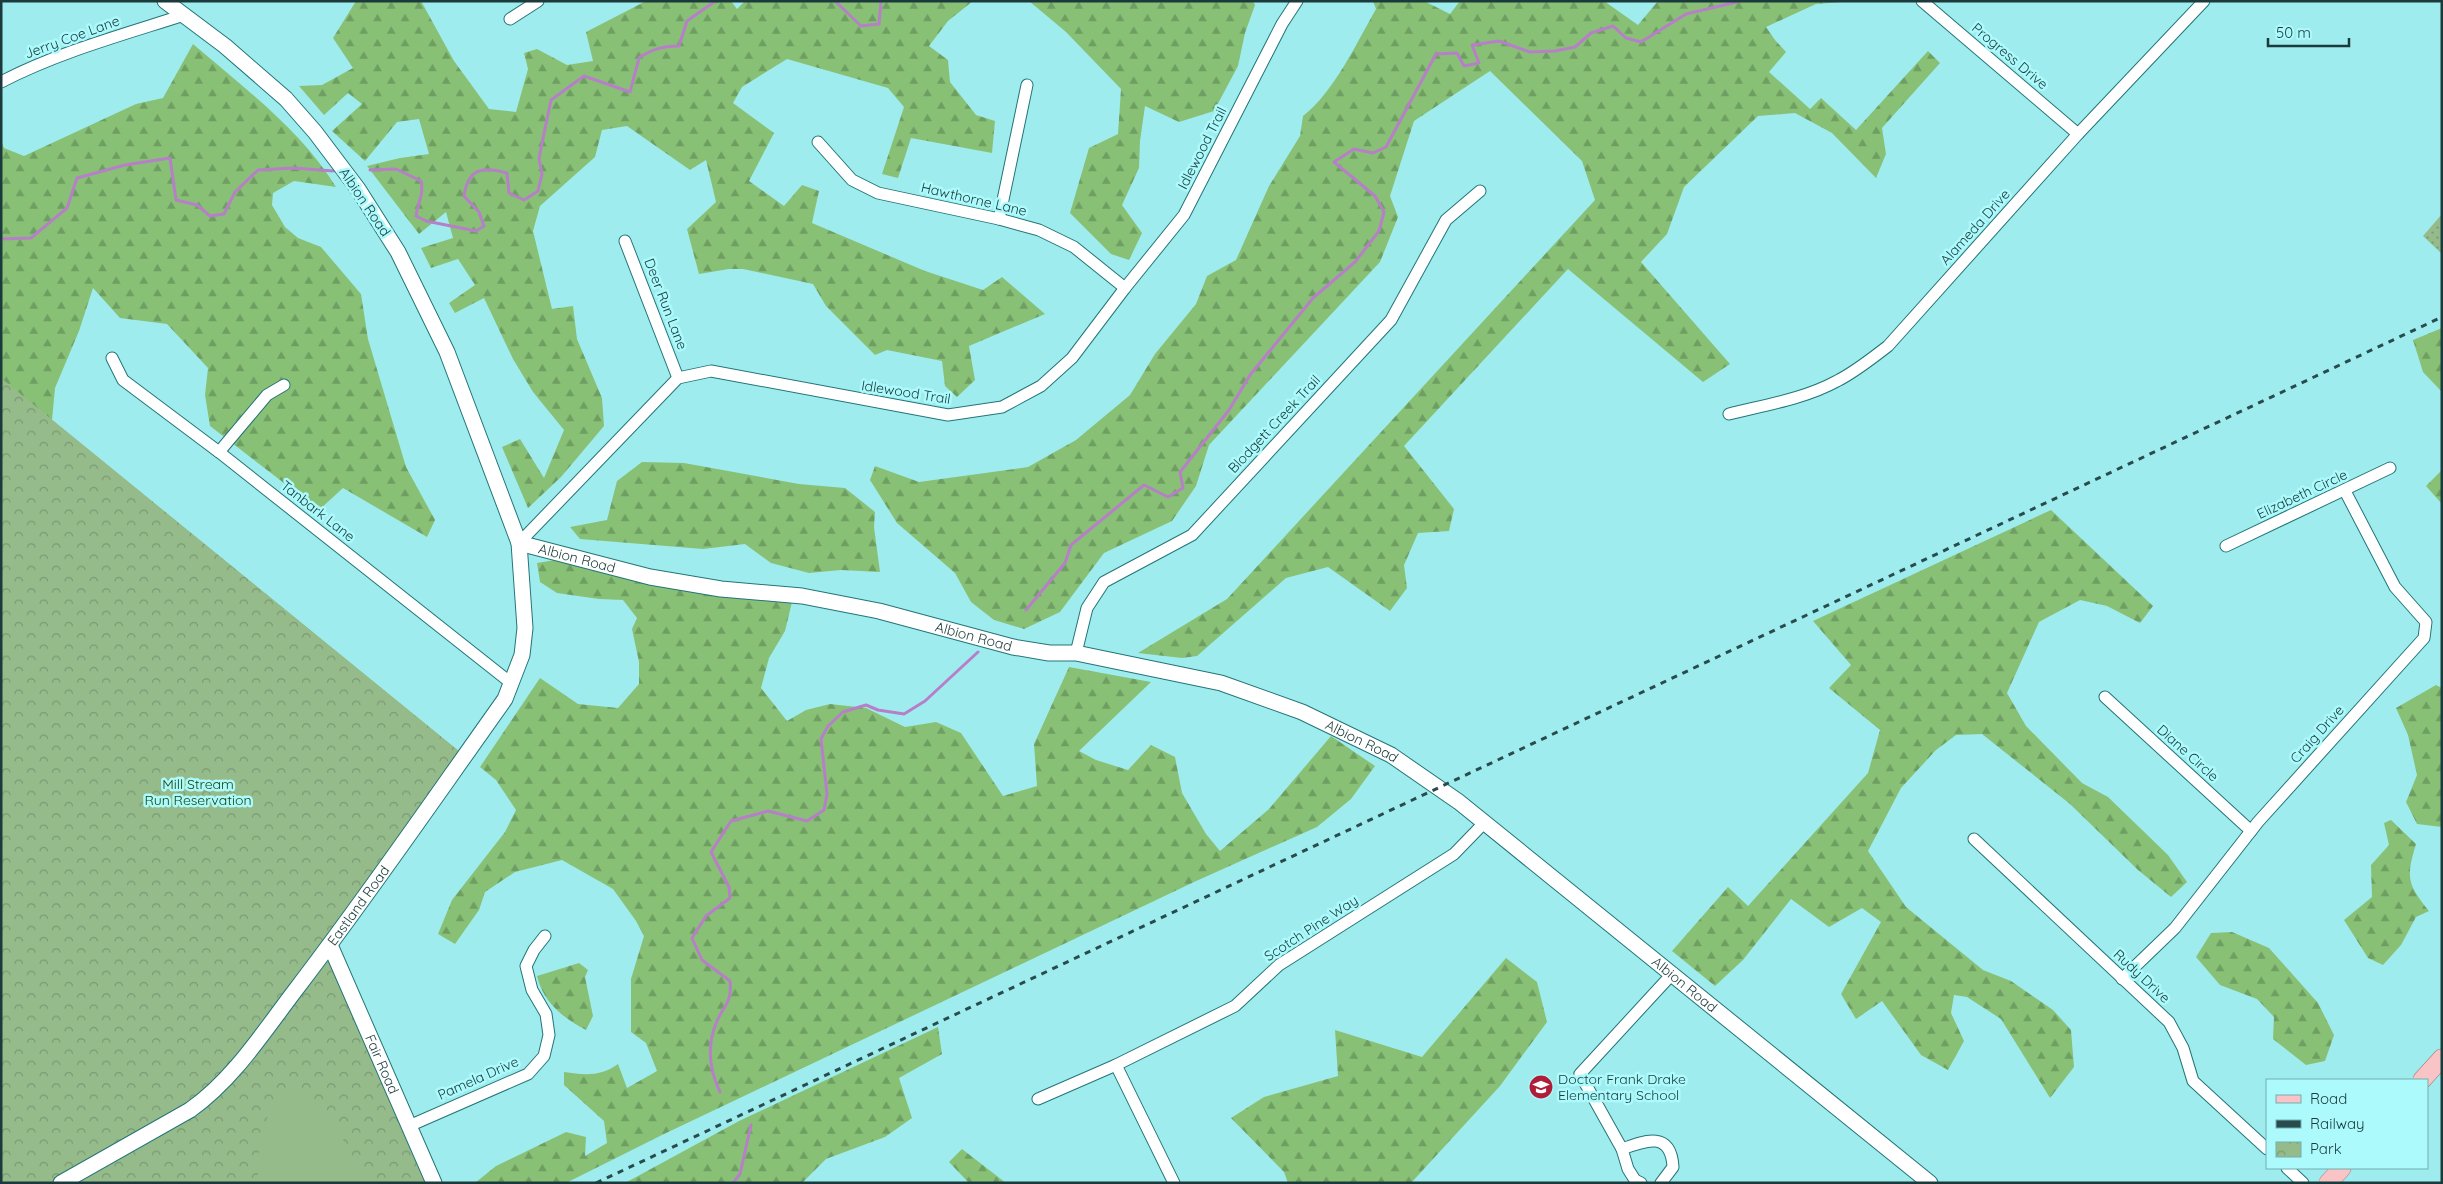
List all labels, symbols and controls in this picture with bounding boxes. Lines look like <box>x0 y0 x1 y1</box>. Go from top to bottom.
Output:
street label: Jerry Coe Lane <box>22 11 122 63</box>
scale bar <box>2268 15 2349 47</box>
street label: Progress Drive <box>1968 19 2052 93</box>
text: 50 m <box>2276 23 2311 42</box>
street label: Idlewood Trail <box>1173 104 1231 192</box>
street label: Albion Road <box>335 164 395 240</box>
street label: Hawthorne Lane <box>919 178 1029 220</box>
street label: Alameda Drive <box>1936 185 2014 269</box>
street label: Deer Run Lane <box>640 256 692 352</box>
street label: Blodgett Creek Trail <box>1224 371 1324 477</box>
street label: Idlewood Trail <box>860 376 952 408</box>
street label: Elizabeth Circle <box>2254 465 2350 523</box>
street label: Tanbark Lane <box>277 476 359 546</box>
street label: Albion Road <box>537 539 618 577</box>
street label: Albion Road <box>933 617 1014 655</box>
street label: Craig Drive <box>2286 701 2348 767</box>
street label: Albion Road <box>1322 716 1402 766</box>
street label: Diane Circle <box>2153 721 2223 785</box>
park label: Mill Stream Run Reservation <box>144 775 252 809</box>
street label: Eastland Road <box>323 862 393 949</box>
street label: Scotch Pine Way <box>1261 891 1361 965</box>
street label: Rudy Drive <box>2110 945 2174 1007</box>
street label: Albion Road <box>1648 953 1721 1016</box>
street label: Fair Road <box>361 1032 403 1097</box>
street label: Pamela Drive <box>435 1052 521 1104</box>
place label: Doctor Frank Drake Elementary School <box>1558 1070 1686 1104</box>
school or university icon: Doctor Frank Drake Elementary School <box>1528 1074 1554 1100</box>
legend <box>2266 1079 2428 1169</box>
text: Road <box>2310 1089 2347 1108</box>
text: Railway <box>2310 1114 2365 1133</box>
text: Park <box>2310 1139 2342 1158</box>

